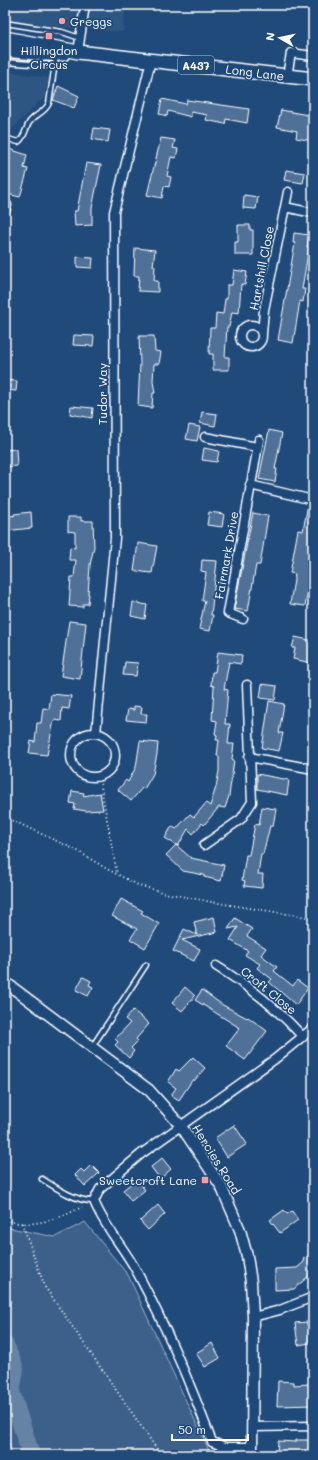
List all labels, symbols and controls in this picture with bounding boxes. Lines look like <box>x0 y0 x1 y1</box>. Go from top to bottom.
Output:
place label: Greggs <box>70 13 112 29</box>
marker: Greggs <box>57 16 67 26</box>
north arrow <box>260 18 300 58</box>
marker: Hillingdon Circus <box>44 31 54 41</box>
text: N <box>262 31 278 42</box>
place label: Hillingdon Circus <box>21 42 77 72</box>
road number: A437 <box>178 56 214 74</box>
street label: Long Lane <box>225 60 285 84</box>
street label: Hartshill Close <box>245 225 277 311</box>
street label: Tudor Way <box>94 363 110 425</box>
street label: Fairmark Drive <box>210 510 242 600</box>
street label: Croft Close <box>238 963 300 1017</box>
street label: Hercies Road <box>189 1121 245 1197</box>
place label: Sweetcroft Lane <box>99 1172 197 1188</box>
marker: Sweetcroft Lane <box>200 1175 210 1185</box>
scale bar <box>172 1416 248 1442</box>
text: 50 m <box>178 1421 206 1437</box>

